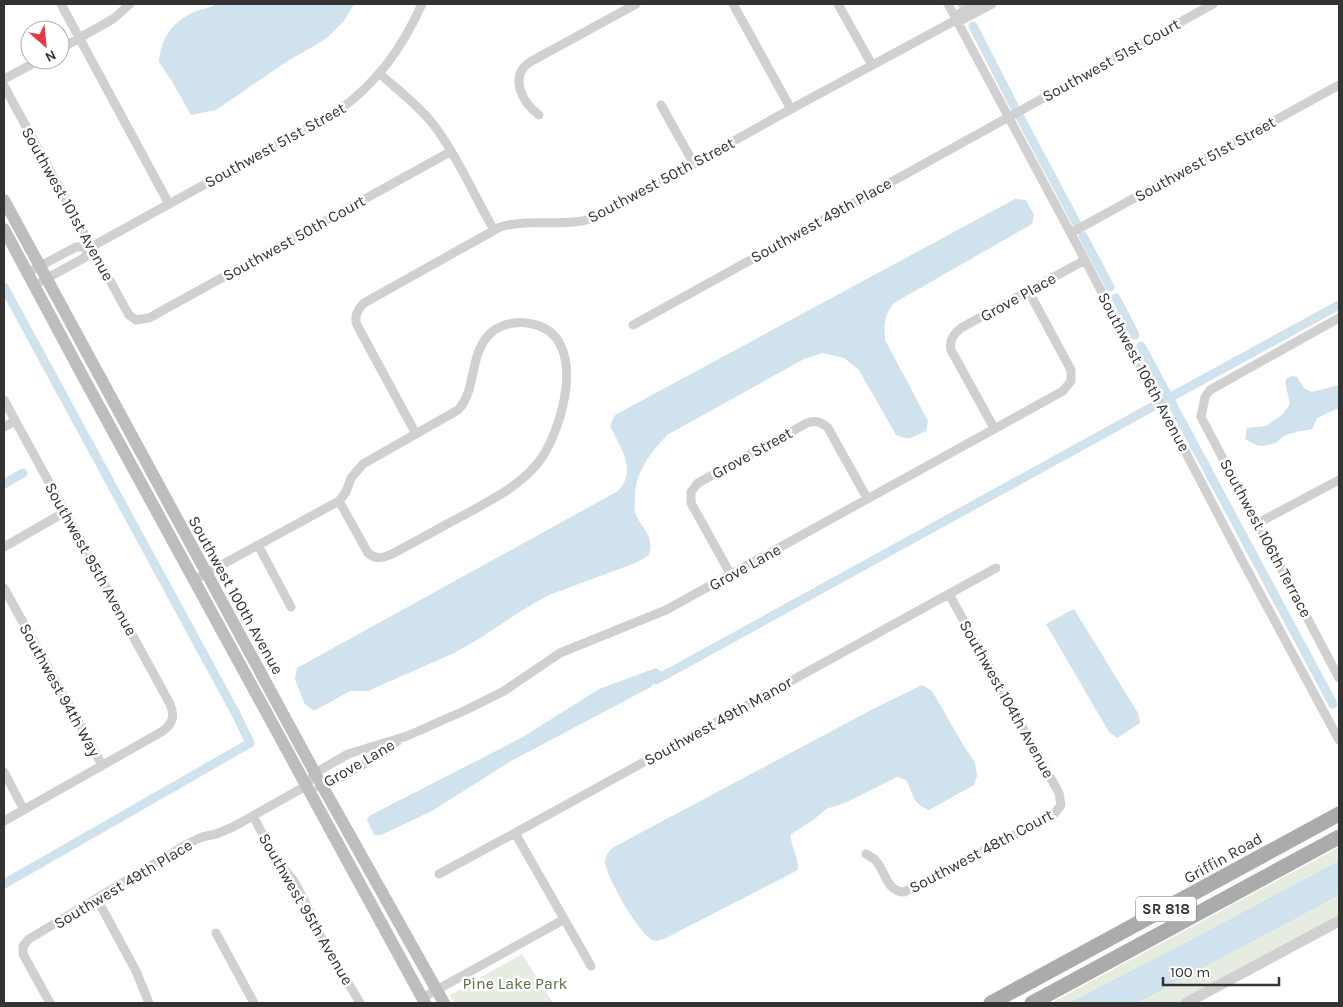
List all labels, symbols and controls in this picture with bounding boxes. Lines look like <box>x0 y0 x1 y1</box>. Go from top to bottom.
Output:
street label: Southwest 51st Court <box>1039 14 1183 106</box>
north arrow <box>20 20 70 70</box>
text: N <box>42 46 59 66</box>
street label: Southwest 51st Street <box>201 98 349 192</box>
street label: Southwest 51st Street <box>1131 112 1279 206</box>
street label: Southwest 101st Avenue <box>18 124 118 284</box>
street label: Southwest 50th Street <box>584 133 738 227</box>
street label: Southwest 49th Place <box>747 173 895 267</box>
street label: Southwest 50th Court <box>219 191 369 285</box>
street label: Grove Place <box>977 268 1059 326</box>
street label: Southwest 106th Avenue <box>1094 289 1194 455</box>
street label: Grove Street <box>709 423 795 483</box>
street label: Southwest 106th Terrace <box>1216 455 1316 621</box>
street label: Southwest 95th Avenue <box>41 479 141 639</box>
street label: Southwest 100th Avenue <box>184 512 288 678</box>
street label: Grove Lane <box>706 540 784 594</box>
street label: Southwest 104th Avenue <box>956 617 1058 781</box>
street label: Southwest 94th Way <box>15 620 105 760</box>
street label: Southwest 49th Manor <box>641 672 795 770</box>
street label: Grove Lane <box>320 735 398 791</box>
street label: Southwest 48th Court <box>906 805 1056 897</box>
street label: Griffin Road <box>1180 829 1266 887</box>
street label: Southwest 95th Avenue <box>255 830 357 988</box>
street label: Southwest 49th Place <box>50 835 196 933</box>
road number: SR 818 <box>1136 896 1196 922</box>
scale bar <box>1163 954 1279 986</box>
text: 100 m <box>1170 963 1210 981</box>
park label: Pine Lake Park <box>462 974 568 993</box>

